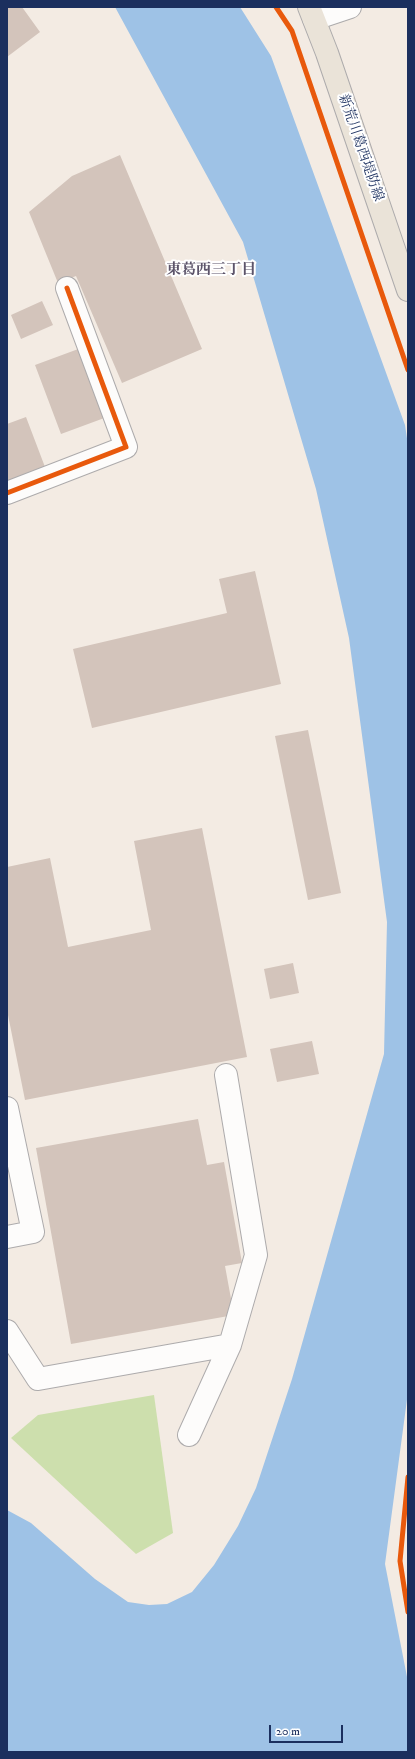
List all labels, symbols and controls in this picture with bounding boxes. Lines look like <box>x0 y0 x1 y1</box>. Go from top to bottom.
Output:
street label: 新荒川葛西堤防線 <box>334 92 386 204</box>
district label: 東葛西三丁目 <box>166 262 256 280</box>
scale bar <box>271 1717 345 1743</box>
text: 20 m <box>276 1724 300 1739</box>

